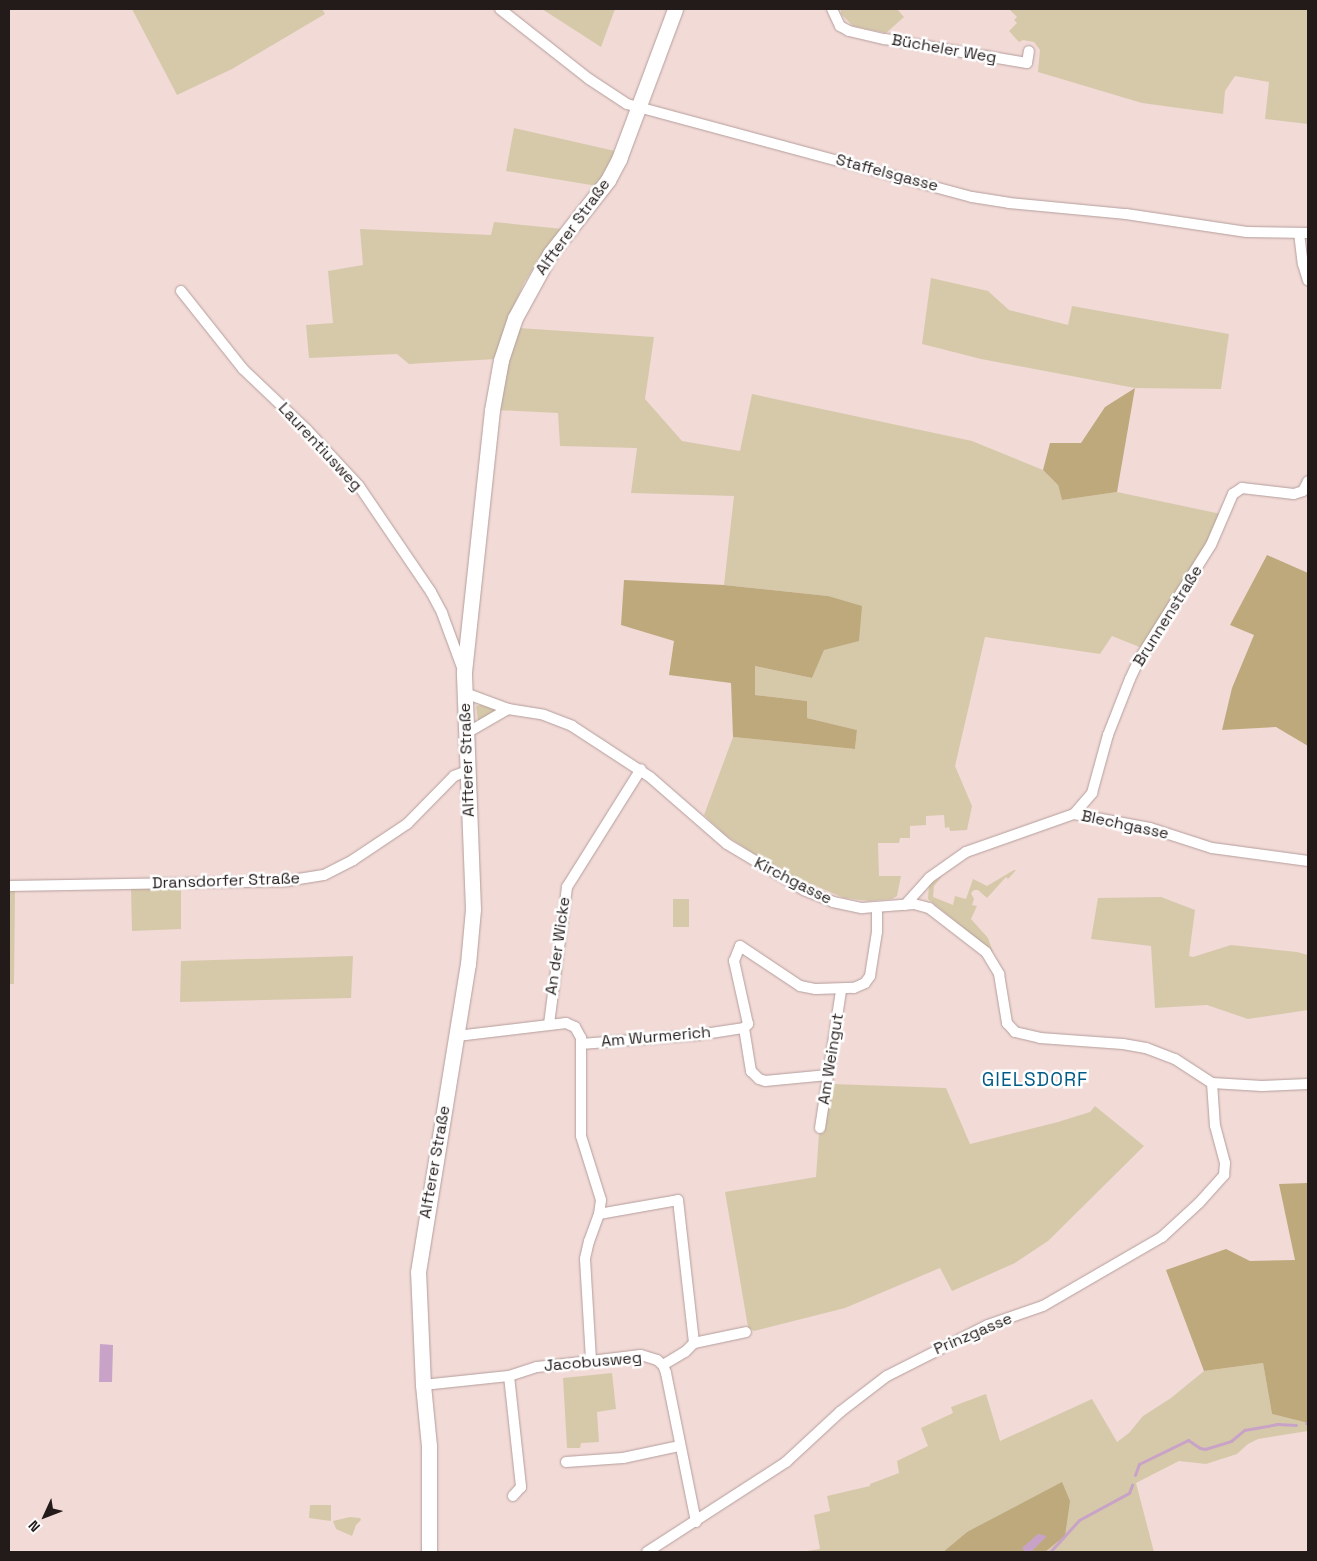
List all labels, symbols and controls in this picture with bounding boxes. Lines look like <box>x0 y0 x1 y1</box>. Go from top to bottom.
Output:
street label: Bücheler Weg <box>890 30 998 68</box>
street label: Staffelsgasse <box>834 150 940 196</box>
street label: Alfterer Straße <box>532 175 614 279</box>
street label: Laurentiusweg <box>274 399 366 495</box>
street label: Brunnenstraße <box>1129 562 1207 670</box>
street label: Alfterer Straße <box>455 703 479 817</box>
street label: Blechgasse <box>1079 806 1171 844</box>
street label: Kirchgasse <box>751 853 835 909</box>
street label: Dransdorfer Straße <box>152 869 300 893</box>
street label: An der Wicke <box>542 896 574 996</box>
street label: Am Weingut <box>814 1012 848 1106</box>
street label: Am Wurmerich <box>600 1023 712 1051</box>
district label: GIELSDORF <box>981 1069 1089 1091</box>
street label: Alfterer Straße <box>416 1104 454 1220</box>
street label: Prinzgasse <box>931 1309 1015 1359</box>
street label: Jacobusweg <box>543 1348 643 1376</box>
north arrow <box>20 1491 70 1541</box>
text: N <box>24 1517 44 1536</box>

